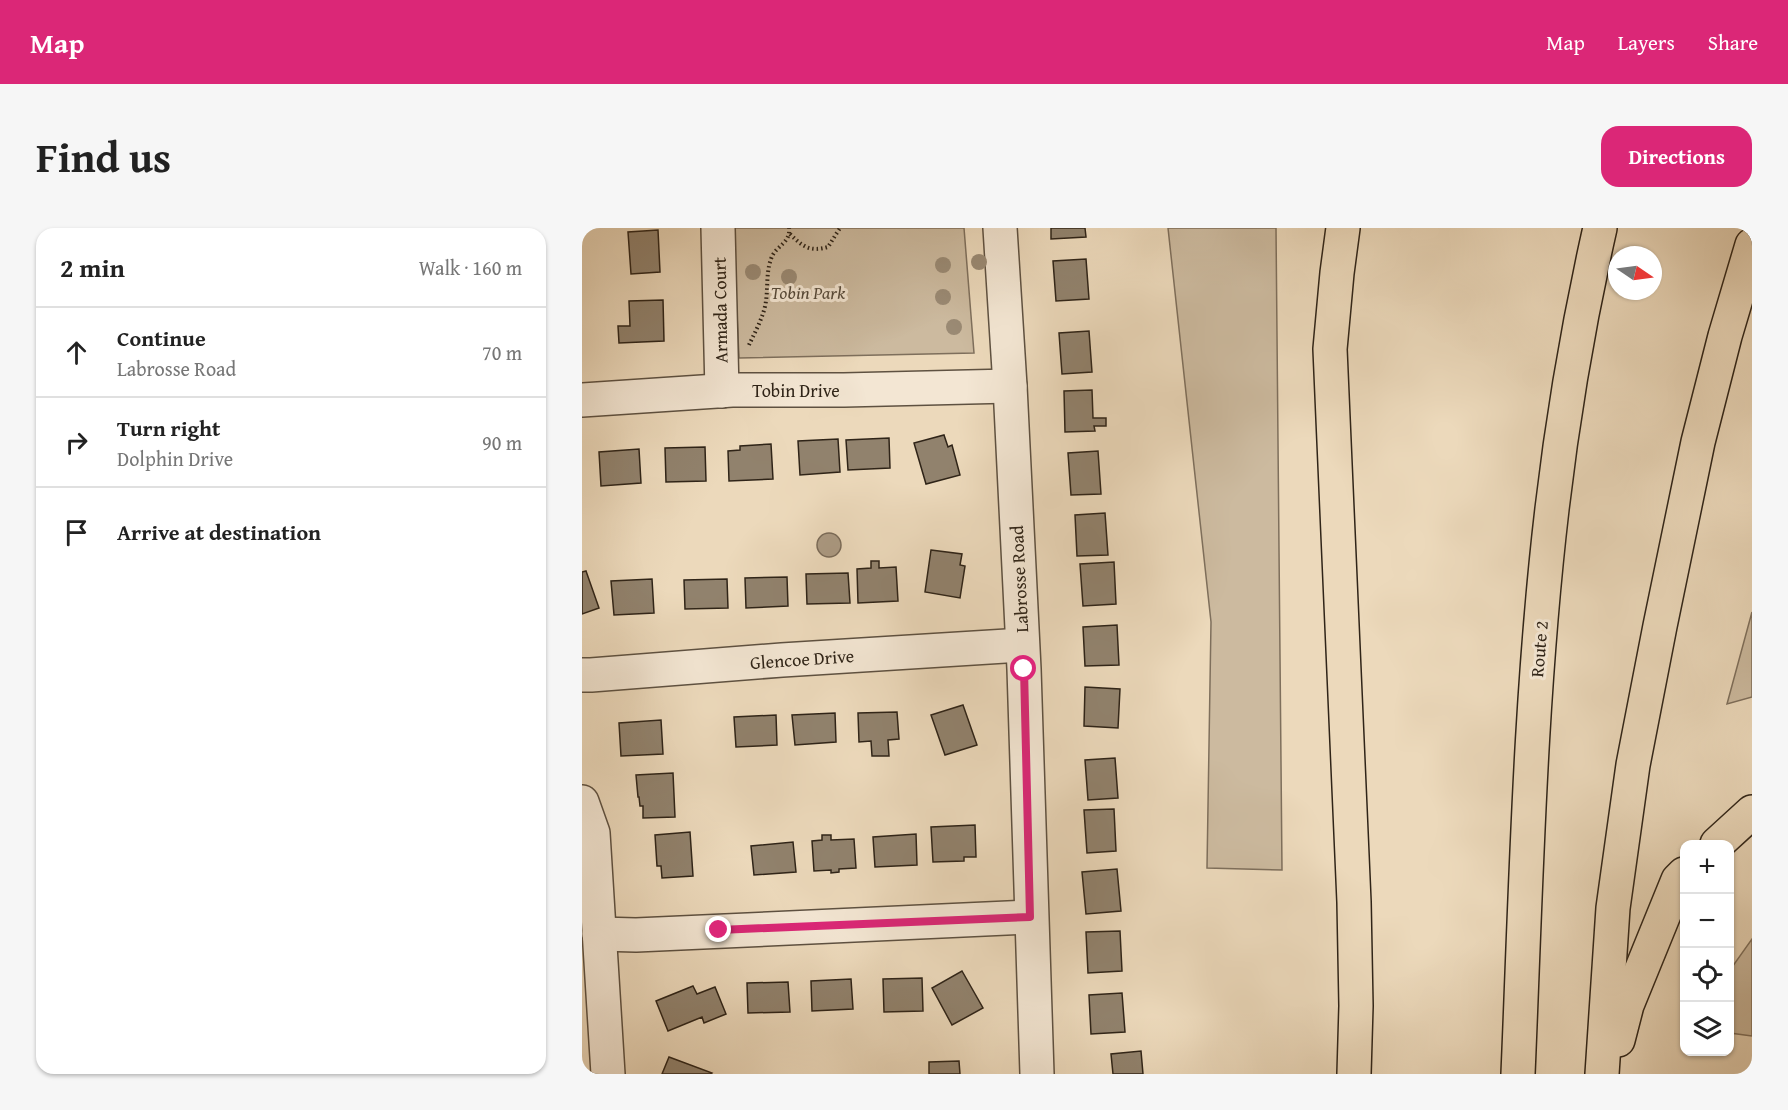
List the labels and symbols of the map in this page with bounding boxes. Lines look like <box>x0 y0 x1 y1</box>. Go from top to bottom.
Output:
north arrow <box>1608 246 1662 300</box>
street label: Armada Court <box>706 256 734 363</box>
park label: Tobin Park <box>771 279 846 306</box>
street label: Tobin Drive <box>752 377 840 404</box>
street label: Labrosse Road <box>1003 524 1035 633</box>
street label: Route 2 <box>1523 620 1555 678</box>
street label: Glencoe Drive <box>749 642 855 676</box>
route start <box>1010 655 1036 681</box>
route end <box>705 916 731 942</box>

